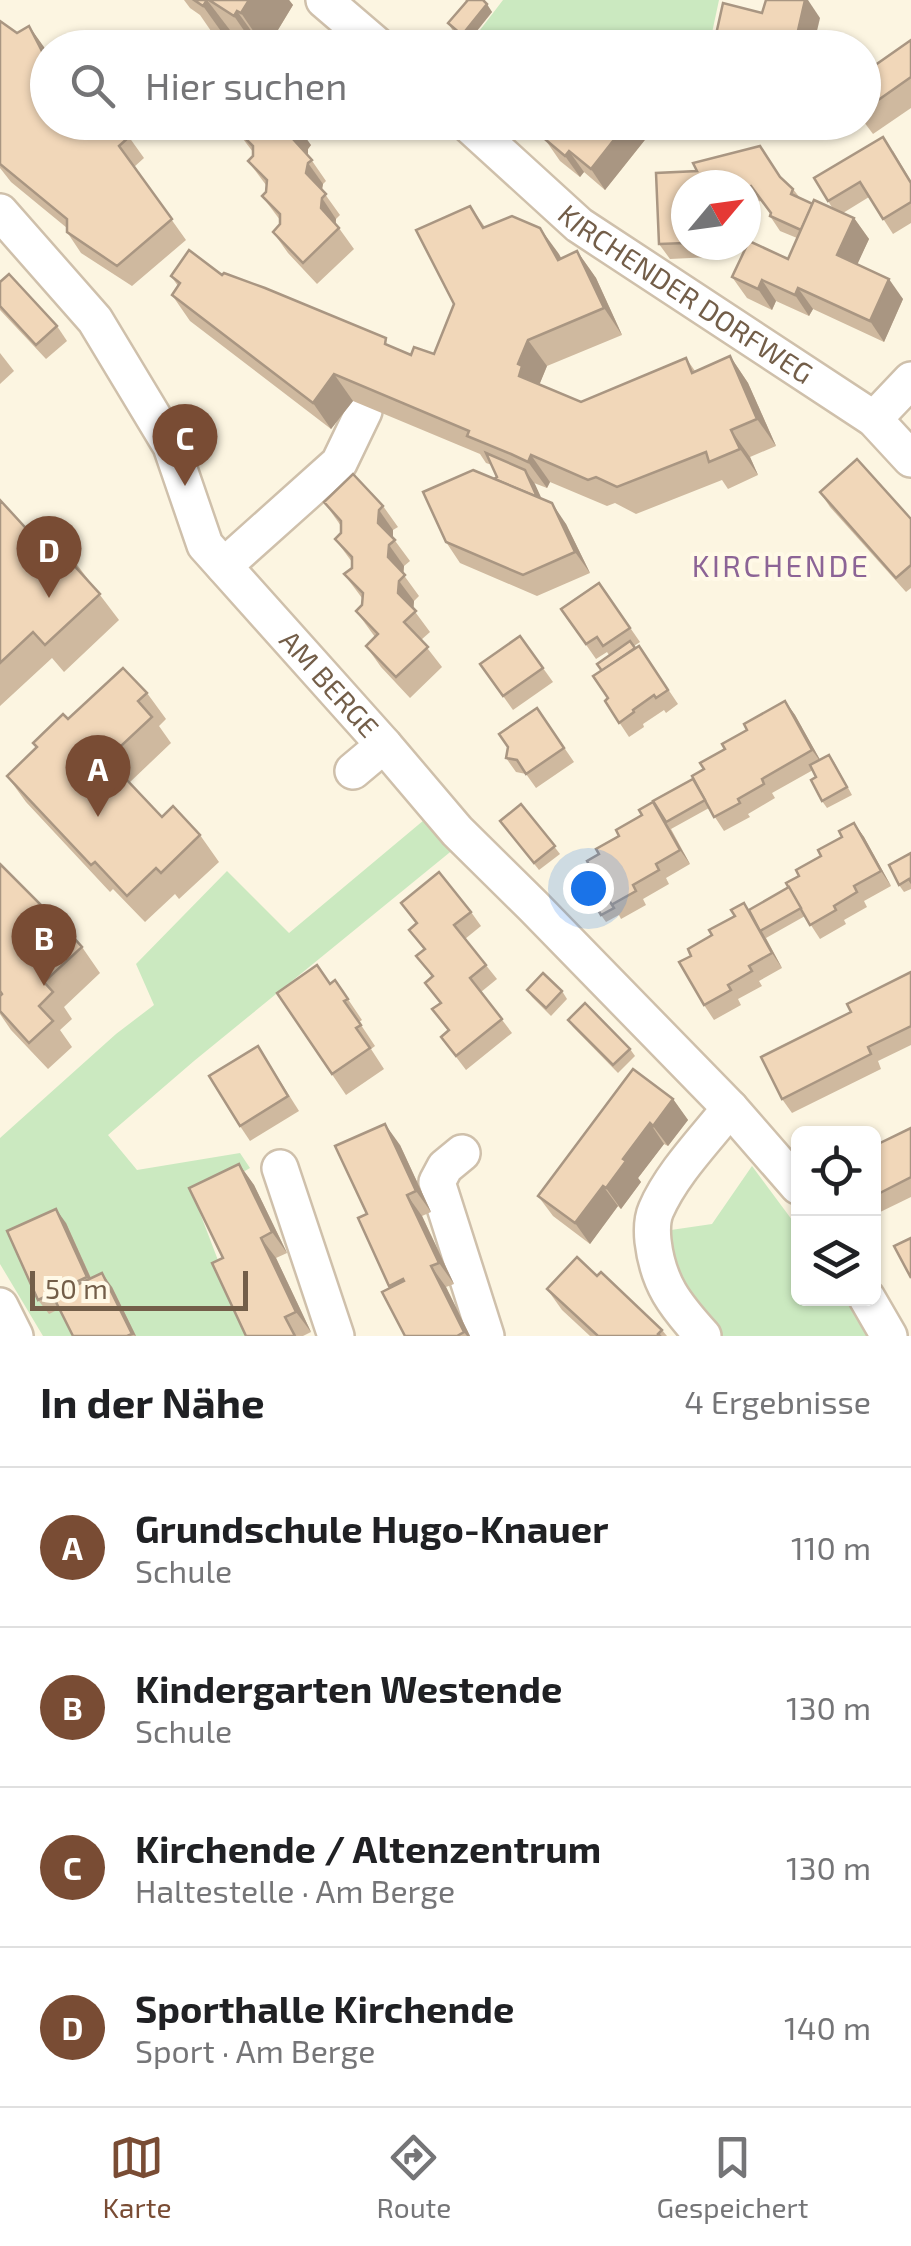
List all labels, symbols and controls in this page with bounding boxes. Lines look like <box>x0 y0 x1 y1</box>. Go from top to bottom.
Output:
search box <box>30 30 881 140</box>
icon: search <box>65 58 120 113</box>
text: Hier suchen <box>145 62 347 108</box>
north arrow <box>671 170 761 260</box>
street label: KIRCHENDER DORFWEG <box>552 197 820 390</box>
pin: C <box>152 404 218 486</box>
pin: D <box>17 516 82 598</box>
district label: KIRCHENDE <box>692 547 870 583</box>
street label: AM BERGE <box>273 623 387 744</box>
pin: A <box>66 734 130 817</box>
your location <box>563 863 614 914</box>
pin: B <box>12 904 76 986</box>
map controls <box>791 1126 881 1306</box>
button: locate <box>791 1126 881 1216</box>
button: layers <box>791 1216 881 1306</box>
scale bar <box>30 1266 248 1310</box>
text: 50 m <box>45 1271 108 1305</box>
text: In der Nähe <box>40 1376 265 1426</box>
text: 4 Ergebnisse <box>684 1382 871 1420</box>
text: Grundschule Hugo-Knauer <box>135 1505 609 1551</box>
text: A <box>62 1528 83 1566</box>
text: 110 m <box>791 1528 871 1566</box>
text: Schule <box>135 1551 232 1589</box>
text: Kindergarten Westende <box>135 1665 562 1711</box>
text: B <box>62 1688 83 1726</box>
text: 130 m <box>786 1688 871 1726</box>
text: Schule <box>135 1711 232 1749</box>
text: Kirchende / Altenzentrum <box>135 1825 601 1871</box>
text: C <box>63 1848 82 1886</box>
text: 130 m <box>786 1848 871 1886</box>
text: Haltestelle · Am Berge <box>135 1871 455 1909</box>
text: Sporthalle Kirchende <box>135 1985 514 2031</box>
text: D <box>62 2008 83 2046</box>
text: 140 m <box>784 2008 871 2046</box>
text: Sport · Am Berge <box>135 2031 375 2069</box>
tab: Karte <box>103 2130 171 2224</box>
tab: Route <box>377 2130 451 2224</box>
tab: Gespeichert <box>656 2130 808 2224</box>

